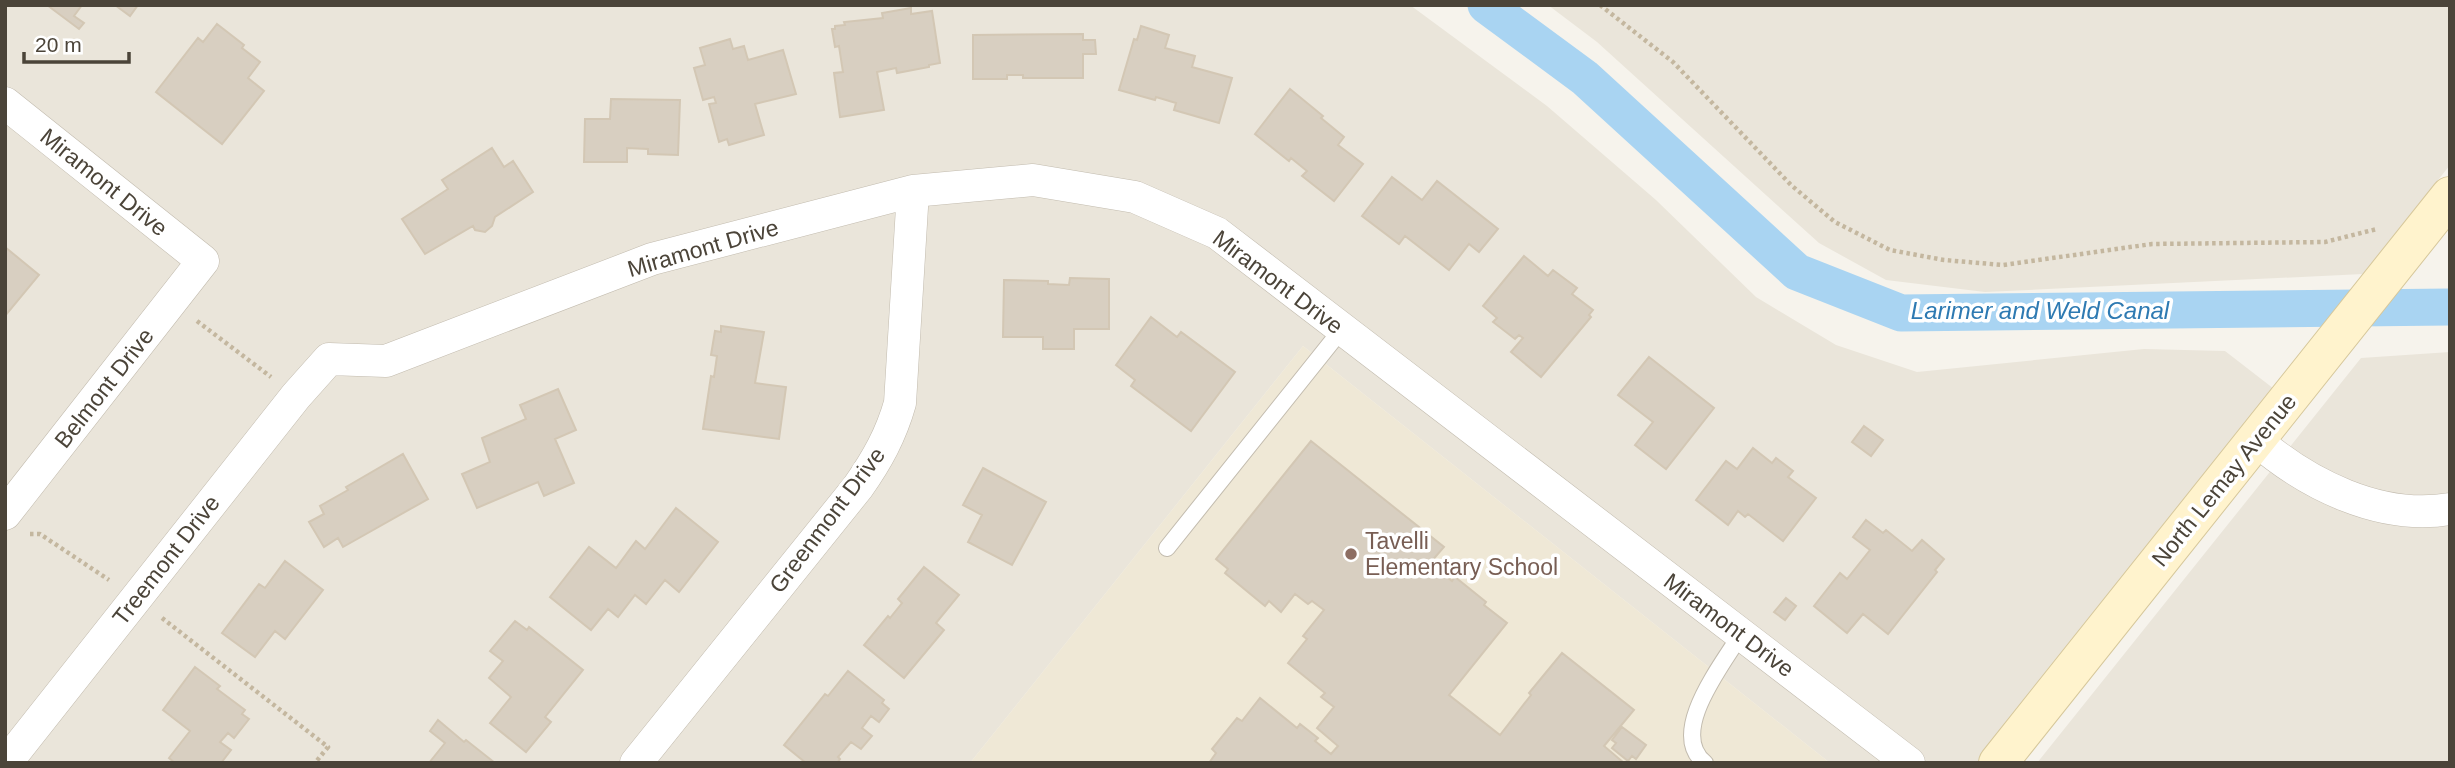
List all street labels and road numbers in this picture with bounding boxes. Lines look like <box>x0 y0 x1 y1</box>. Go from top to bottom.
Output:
street label: Miramont Drive <box>35 123 173 241</box>
street label: Miramont Drive <box>624 214 782 282</box>
street label: Miramont Drive <box>1208 225 1348 339</box>
street label: Belmont Drive <box>49 323 159 453</box>
street label: North Lemay Avenue <box>2146 389 2302 571</box>
street label: Greenmont Drive <box>764 442 890 598</box>
street label: Treemont Drive <box>107 490 225 630</box>
street label: Miramont Drive <box>1659 568 1799 682</box>

